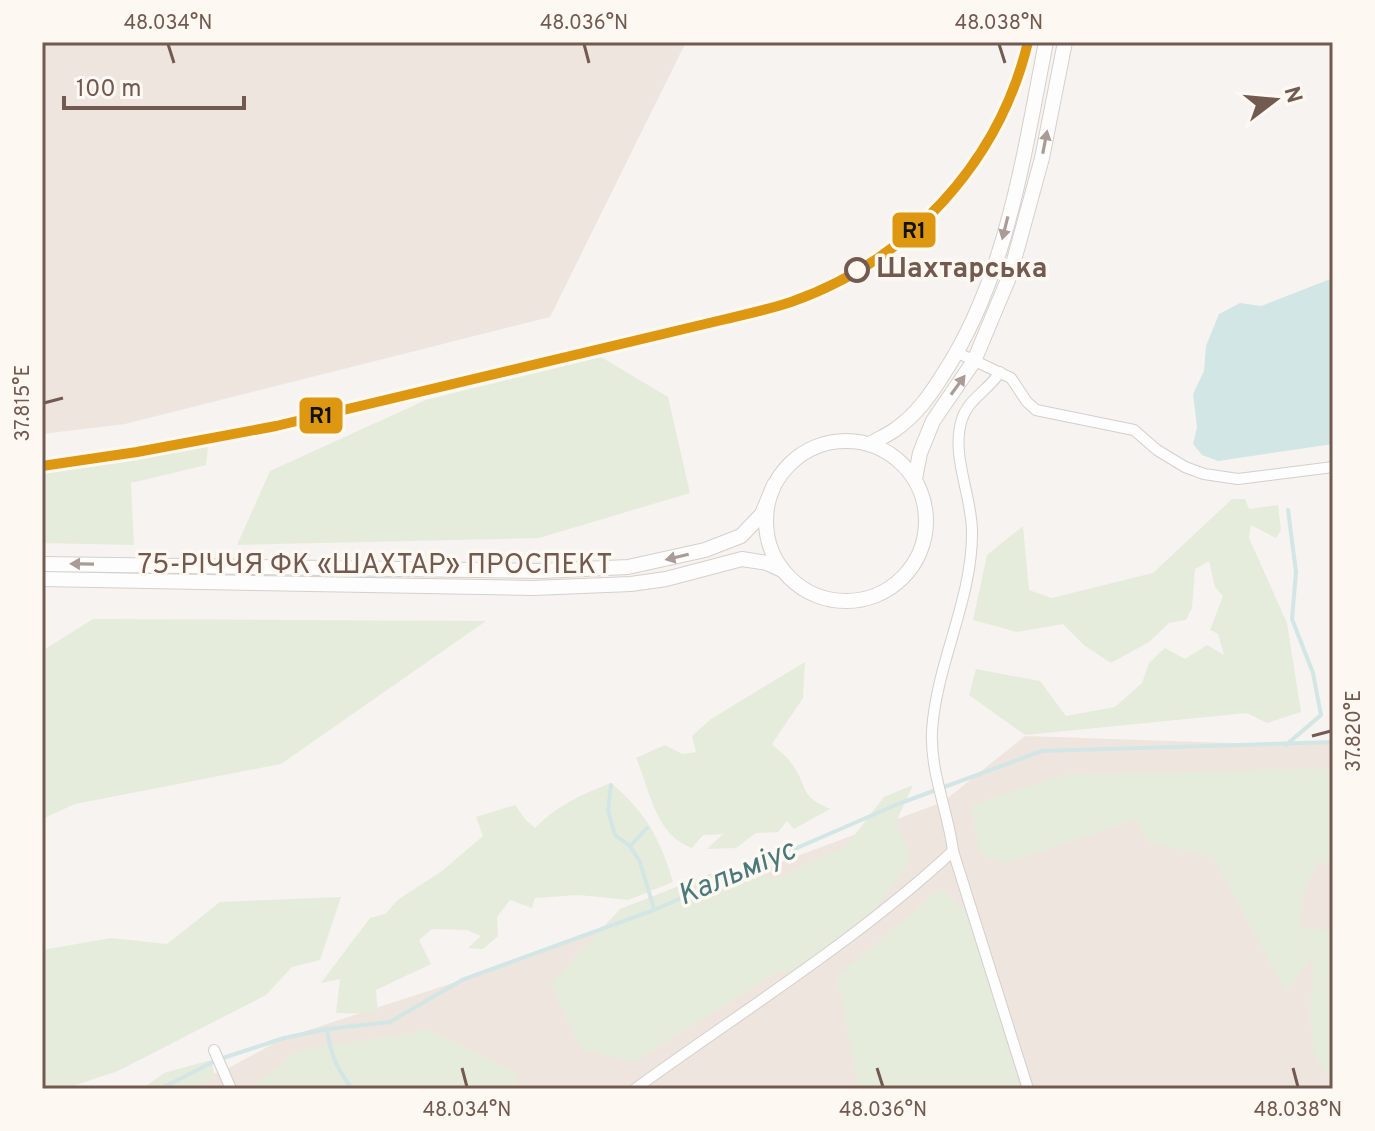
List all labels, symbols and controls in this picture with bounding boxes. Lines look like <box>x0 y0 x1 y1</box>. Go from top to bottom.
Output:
text: 48.034°N <box>124 11 212 37</box>
text: 48.036°N <box>540 11 628 37</box>
text: 48.038°N <box>955 11 1043 37</box>
scale bar <box>64 60 244 110</box>
north arrow <box>1235 60 1315 140</box>
text: 100 m <box>76 75 142 105</box>
text: N <box>1277 84 1307 106</box>
one-way arrow <box>1039 129 1052 154</box>
line badge: R1 <box>891 211 937 249</box>
one-way arrow <box>999 215 1011 240</box>
text: R1 <box>902 219 926 246</box>
place label: Шахтарська <box>876 252 1047 288</box>
marker: Шахтарська <box>845 258 869 282</box>
text: 37.815°E <box>11 365 37 442</box>
one-way arrow <box>950 375 965 396</box>
line badge: R1 <box>298 396 344 435</box>
text: R1 <box>309 404 333 431</box>
street label: 75-РІЧЧЯ ФК «ШАХТАР» ПРОСПЕКТ <box>137 548 613 584</box>
one-way arrow <box>664 551 689 564</box>
one-way arrow <box>69 558 94 571</box>
text: 37.820°E <box>1342 690 1368 772</box>
water label: Кальміус <box>673 832 802 915</box>
text: 48.034°N <box>423 1098 511 1124</box>
text: 48.036°N <box>839 1098 927 1124</box>
text: 48.038°N <box>1254 1098 1342 1124</box>

